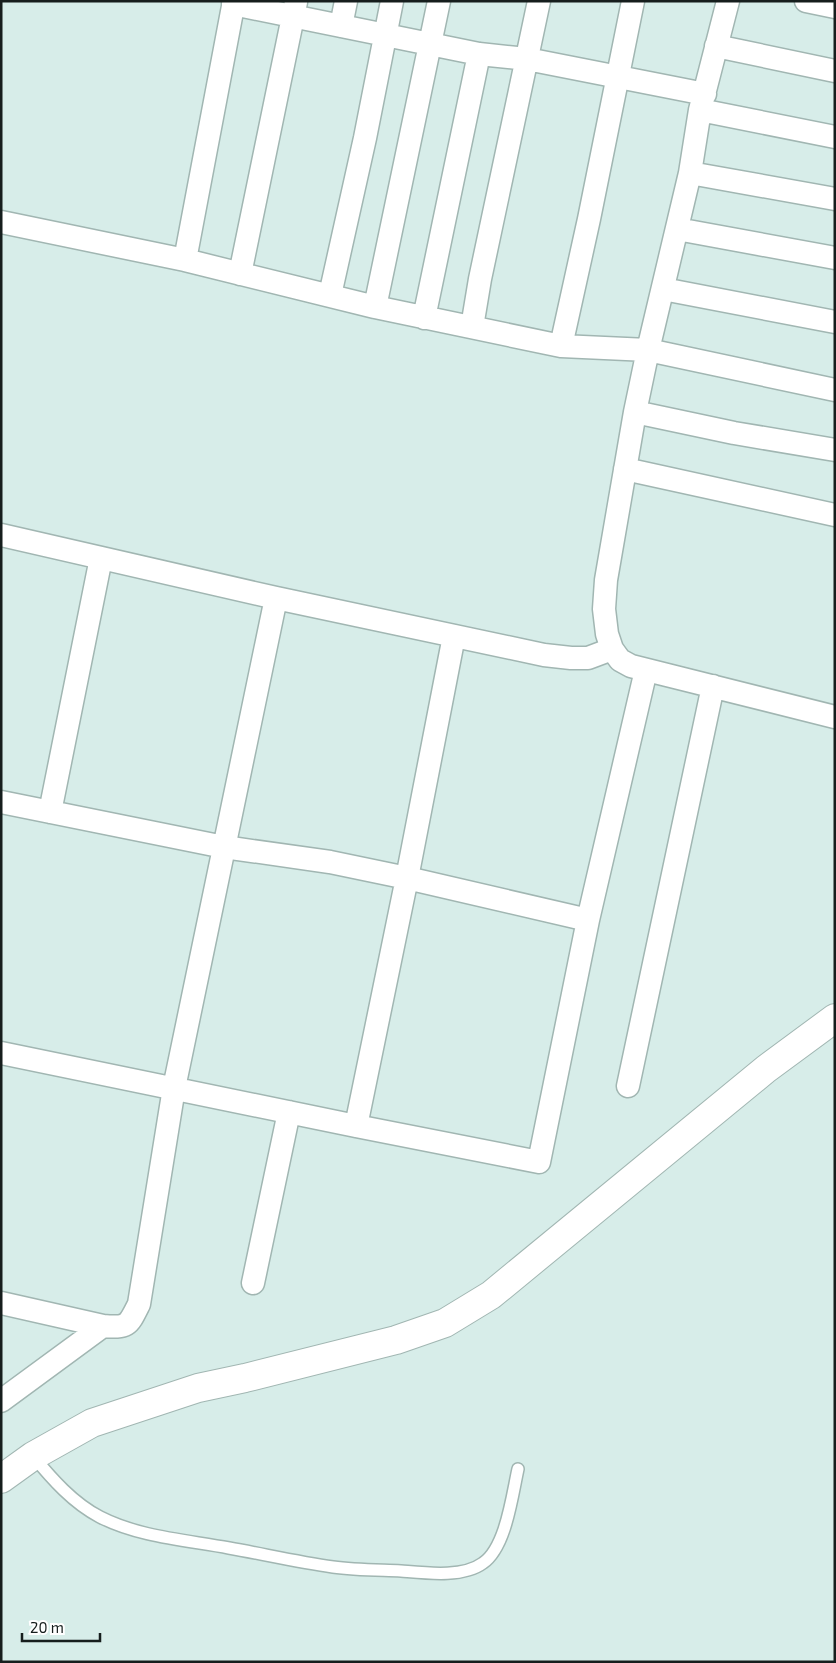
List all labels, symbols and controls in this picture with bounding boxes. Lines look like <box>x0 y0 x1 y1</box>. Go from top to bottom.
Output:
scale bar <box>22 1610 100 1642</box>
text: 20 m <box>30 1618 64 1636</box>

